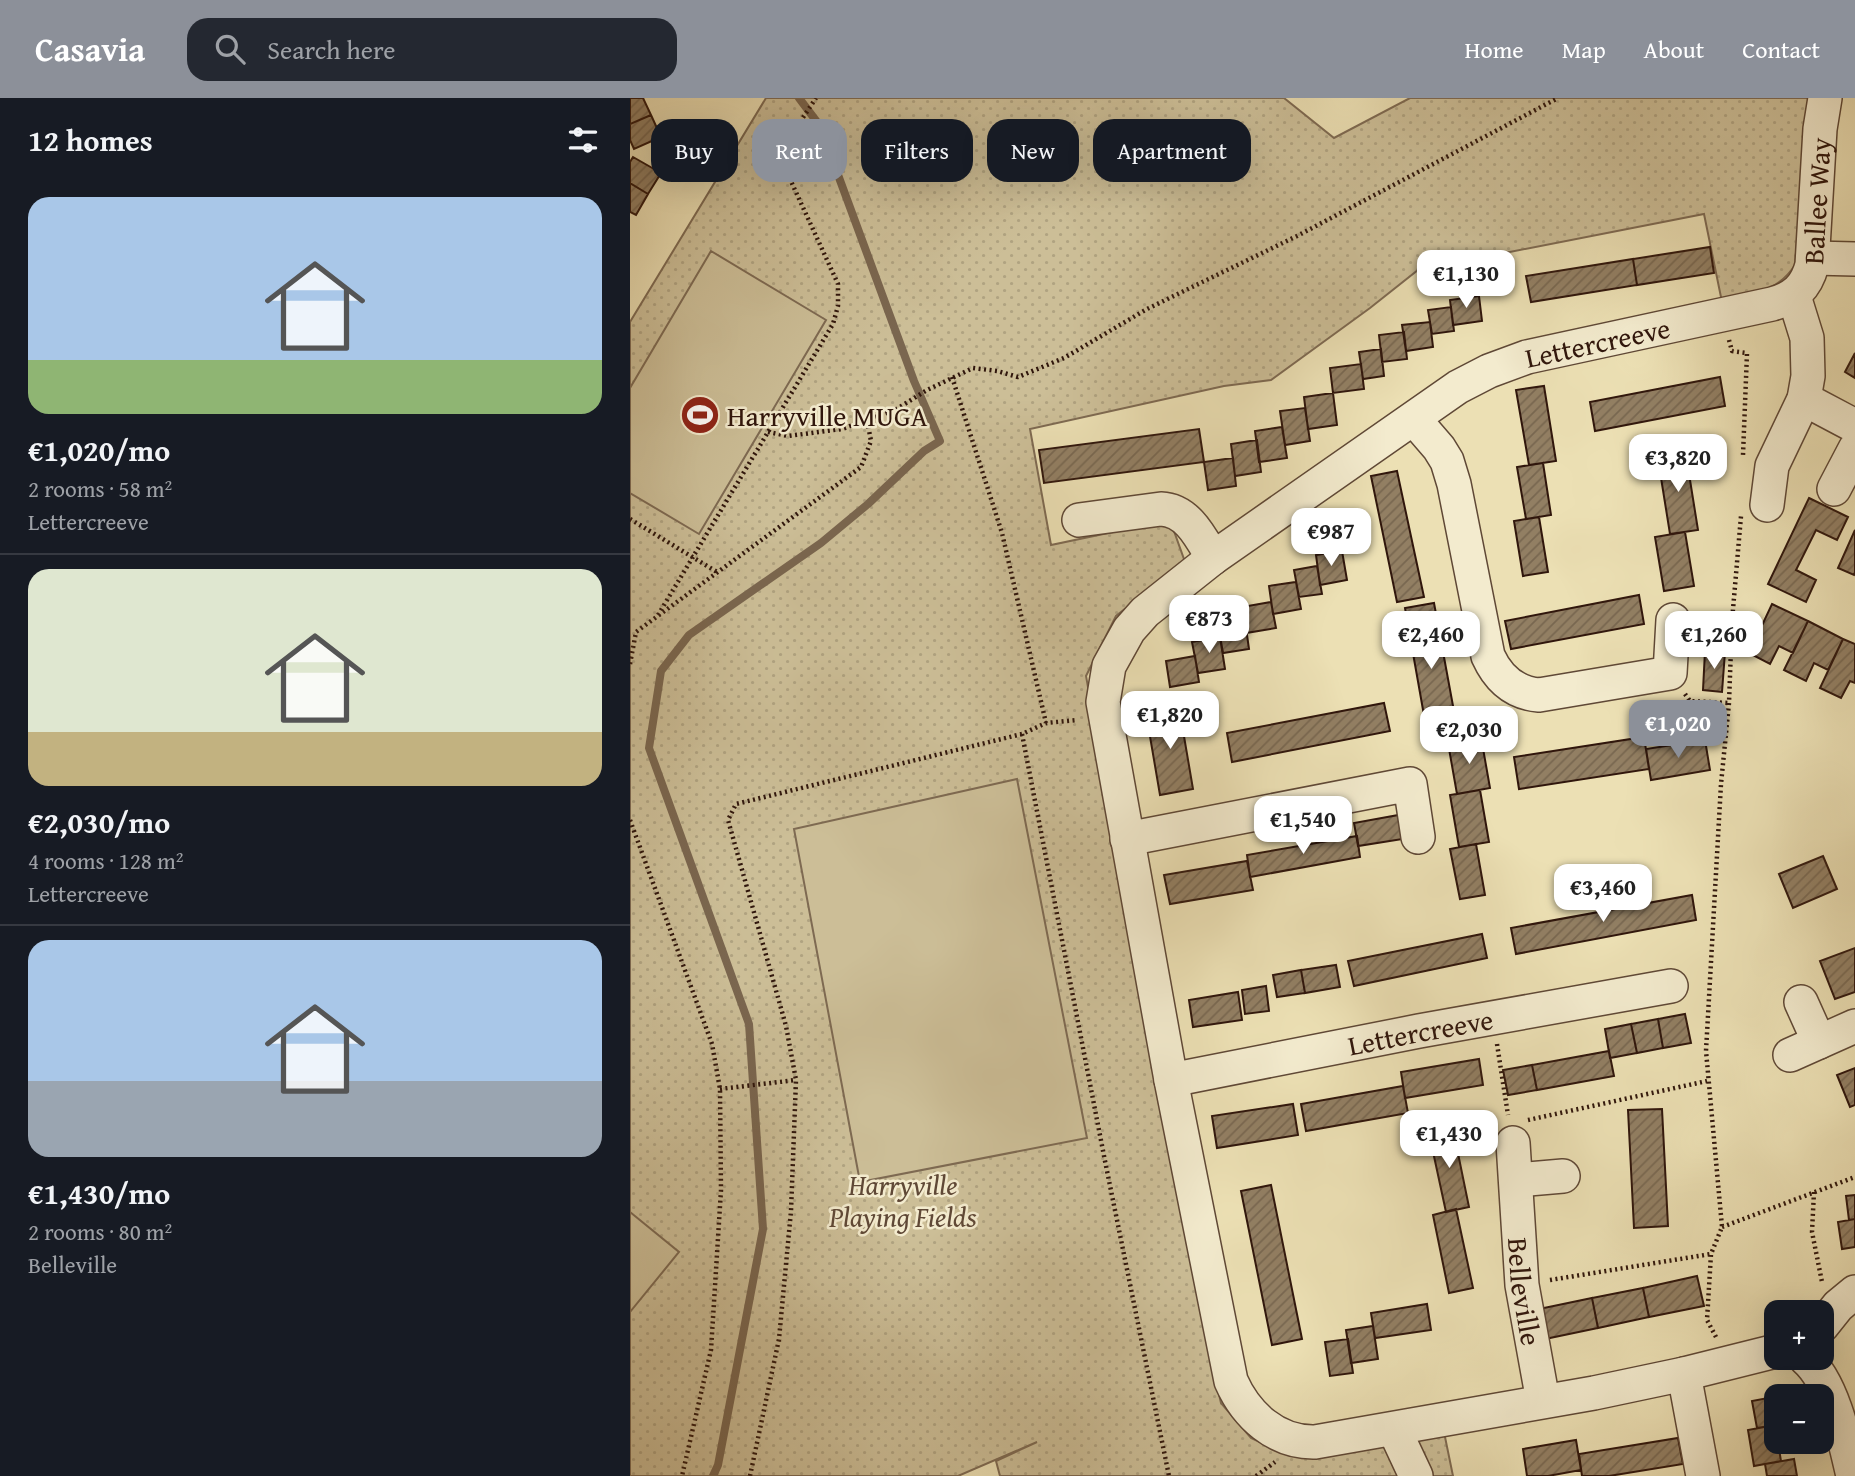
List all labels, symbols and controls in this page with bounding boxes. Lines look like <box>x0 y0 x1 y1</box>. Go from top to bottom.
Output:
search box <box>187 18 677 81</box>
text: Casavia <box>35 25 145 73</box>
icon: search <box>211 30 249 68</box>
text: Search here <box>267 30 396 69</box>
text: Home <box>1465 32 1524 67</box>
text: Map <box>1562 32 1606 67</box>
text: About <box>1644 32 1704 67</box>
text: Contact <box>1742 32 1820 67</box>
text: 12 homes <box>28 118 153 162</box>
chip: Buy <box>651 119 738 182</box>
chip: Rent <box>752 119 847 182</box>
chip: Filters <box>861 119 973 182</box>
chip: New <box>987 119 1079 182</box>
chip: Apartment <box>1093 119 1251 182</box>
icon: filters <box>564 121 602 159</box>
street label: Ballee Way <box>1792 136 1840 266</box>
icon: home <box>252 243 378 369</box>
pin: €1,130 <box>1409 250 1523 310</box>
text: €1,130 <box>1433 256 1499 289</box>
street label: Lettercreeve <box>1521 306 1674 377</box>
sports icon: Harryville MUGA <box>679 394 721 436</box>
place label: Harryville MUGA <box>727 395 928 436</box>
text: €1,020/mo <box>28 428 170 472</box>
pin: €3,820 <box>1621 434 1735 494</box>
text: €3,820 <box>1645 440 1711 473</box>
text: 2 rooms · 58 m² <box>28 472 172 505</box>
text: Lettercreeve <box>28 505 149 538</box>
pin: €987 <box>1290 508 1372 568</box>
text: €987 <box>1307 514 1355 547</box>
pin: €873 <box>1168 596 1250 655</box>
text: €873 <box>1185 601 1233 634</box>
pin: €2,460 <box>1374 612 1488 671</box>
pin: €1,260 <box>1657 612 1771 671</box>
icon: home <box>252 615 378 741</box>
text: €2,460 <box>1398 617 1464 650</box>
text: €1,260 <box>1681 617 1747 650</box>
pin: €1,820 <box>1113 692 1227 751</box>
text: €1,820 <box>1137 697 1203 730</box>
pin: €1,020 <box>1621 700 1735 760</box>
pin: €2,030 <box>1412 706 1526 766</box>
text: €1,020 <box>1645 706 1711 739</box>
text: €2,030 <box>1436 712 1502 745</box>
pin: €1,540 <box>1246 796 1360 856</box>
text: €2,030/mo <box>28 800 170 844</box>
text: €1,540 <box>1270 802 1336 835</box>
text: 4 rooms · 128 m² <box>28 844 183 877</box>
pin: €3,460 <box>1546 864 1660 924</box>
text: €3,460 <box>1570 870 1636 903</box>
text: Lettercreeve <box>28 877 149 910</box>
icon: home <box>252 986 378 1112</box>
street label: Lettercreeve <box>1344 998 1496 1065</box>
pin: €1,430 <box>1392 1110 1506 1170</box>
text: €1,430 <box>1416 1116 1482 1149</box>
park label: Harryville Playing Fields <box>828 1164 977 1237</box>
text: €1,430/mo <box>28 1171 170 1215</box>
text: 2 rooms · 80 m² <box>28 1215 172 1248</box>
street label: Belleville <box>1499 1236 1553 1349</box>
text: Belleville <box>28 1248 117 1281</box>
map controls <box>1764 1300 1834 1454</box>
button: + <box>1764 1300 1834 1370</box>
button: − <box>1764 1384 1834 1454</box>

